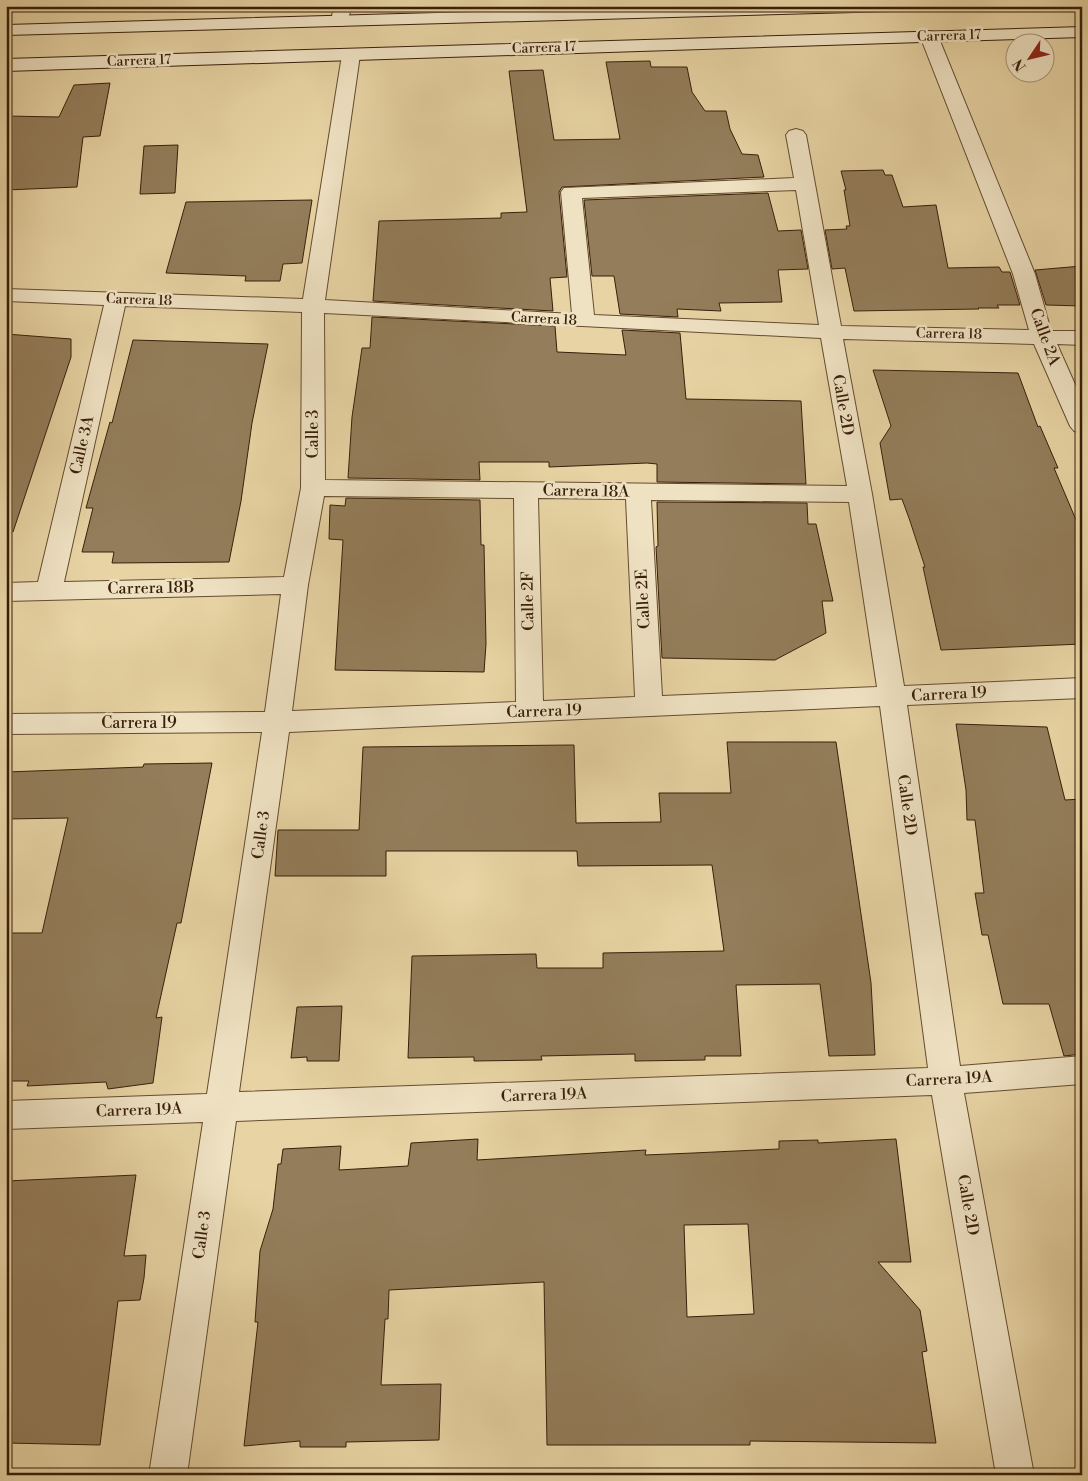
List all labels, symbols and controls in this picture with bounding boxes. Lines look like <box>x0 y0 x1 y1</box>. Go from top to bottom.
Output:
street label: Carrera 17 <box>917 26 981 46</box>
north arrow <box>1006 32 1056 82</box>
street label: Carrera 17 <box>512 38 576 58</box>
street label: Carrera 17 <box>107 51 171 71</box>
text: N <box>1010 55 1031 75</box>
street label: Carrera 18 <box>106 290 172 310</box>
street label: Calle 2A <box>1025 305 1065 370</box>
street label: Carrera 18 <box>510 308 578 330</box>
street label: Carrera 18 <box>916 324 982 344</box>
street label: Calle 2D <box>828 373 858 437</box>
street label: Calle 3 <box>303 409 323 458</box>
street label: Calle 3A <box>66 413 99 476</box>
street label: Carrera 18A <box>542 480 631 502</box>
street label: Calle 2E <box>631 568 655 630</box>
street label: Calle 2F <box>517 571 539 631</box>
street label: Carrera 18B <box>107 577 195 599</box>
street label: Carrera 19 <box>911 682 987 706</box>
street label: Carrera 19 <box>506 700 582 722</box>
street label: Carrera 19 <box>101 713 177 733</box>
street label: Calle 2D <box>893 773 921 837</box>
street label: Calle 3 <box>248 809 274 861</box>
street label: Carrera 19A <box>905 1067 994 1091</box>
street label: Carrera 19A <box>500 1083 589 1107</box>
street label: Carrera 19A <box>95 1098 184 1122</box>
street label: Calle 2D <box>953 1173 983 1237</box>
street label: Calle 3 <box>189 1209 215 1261</box>

